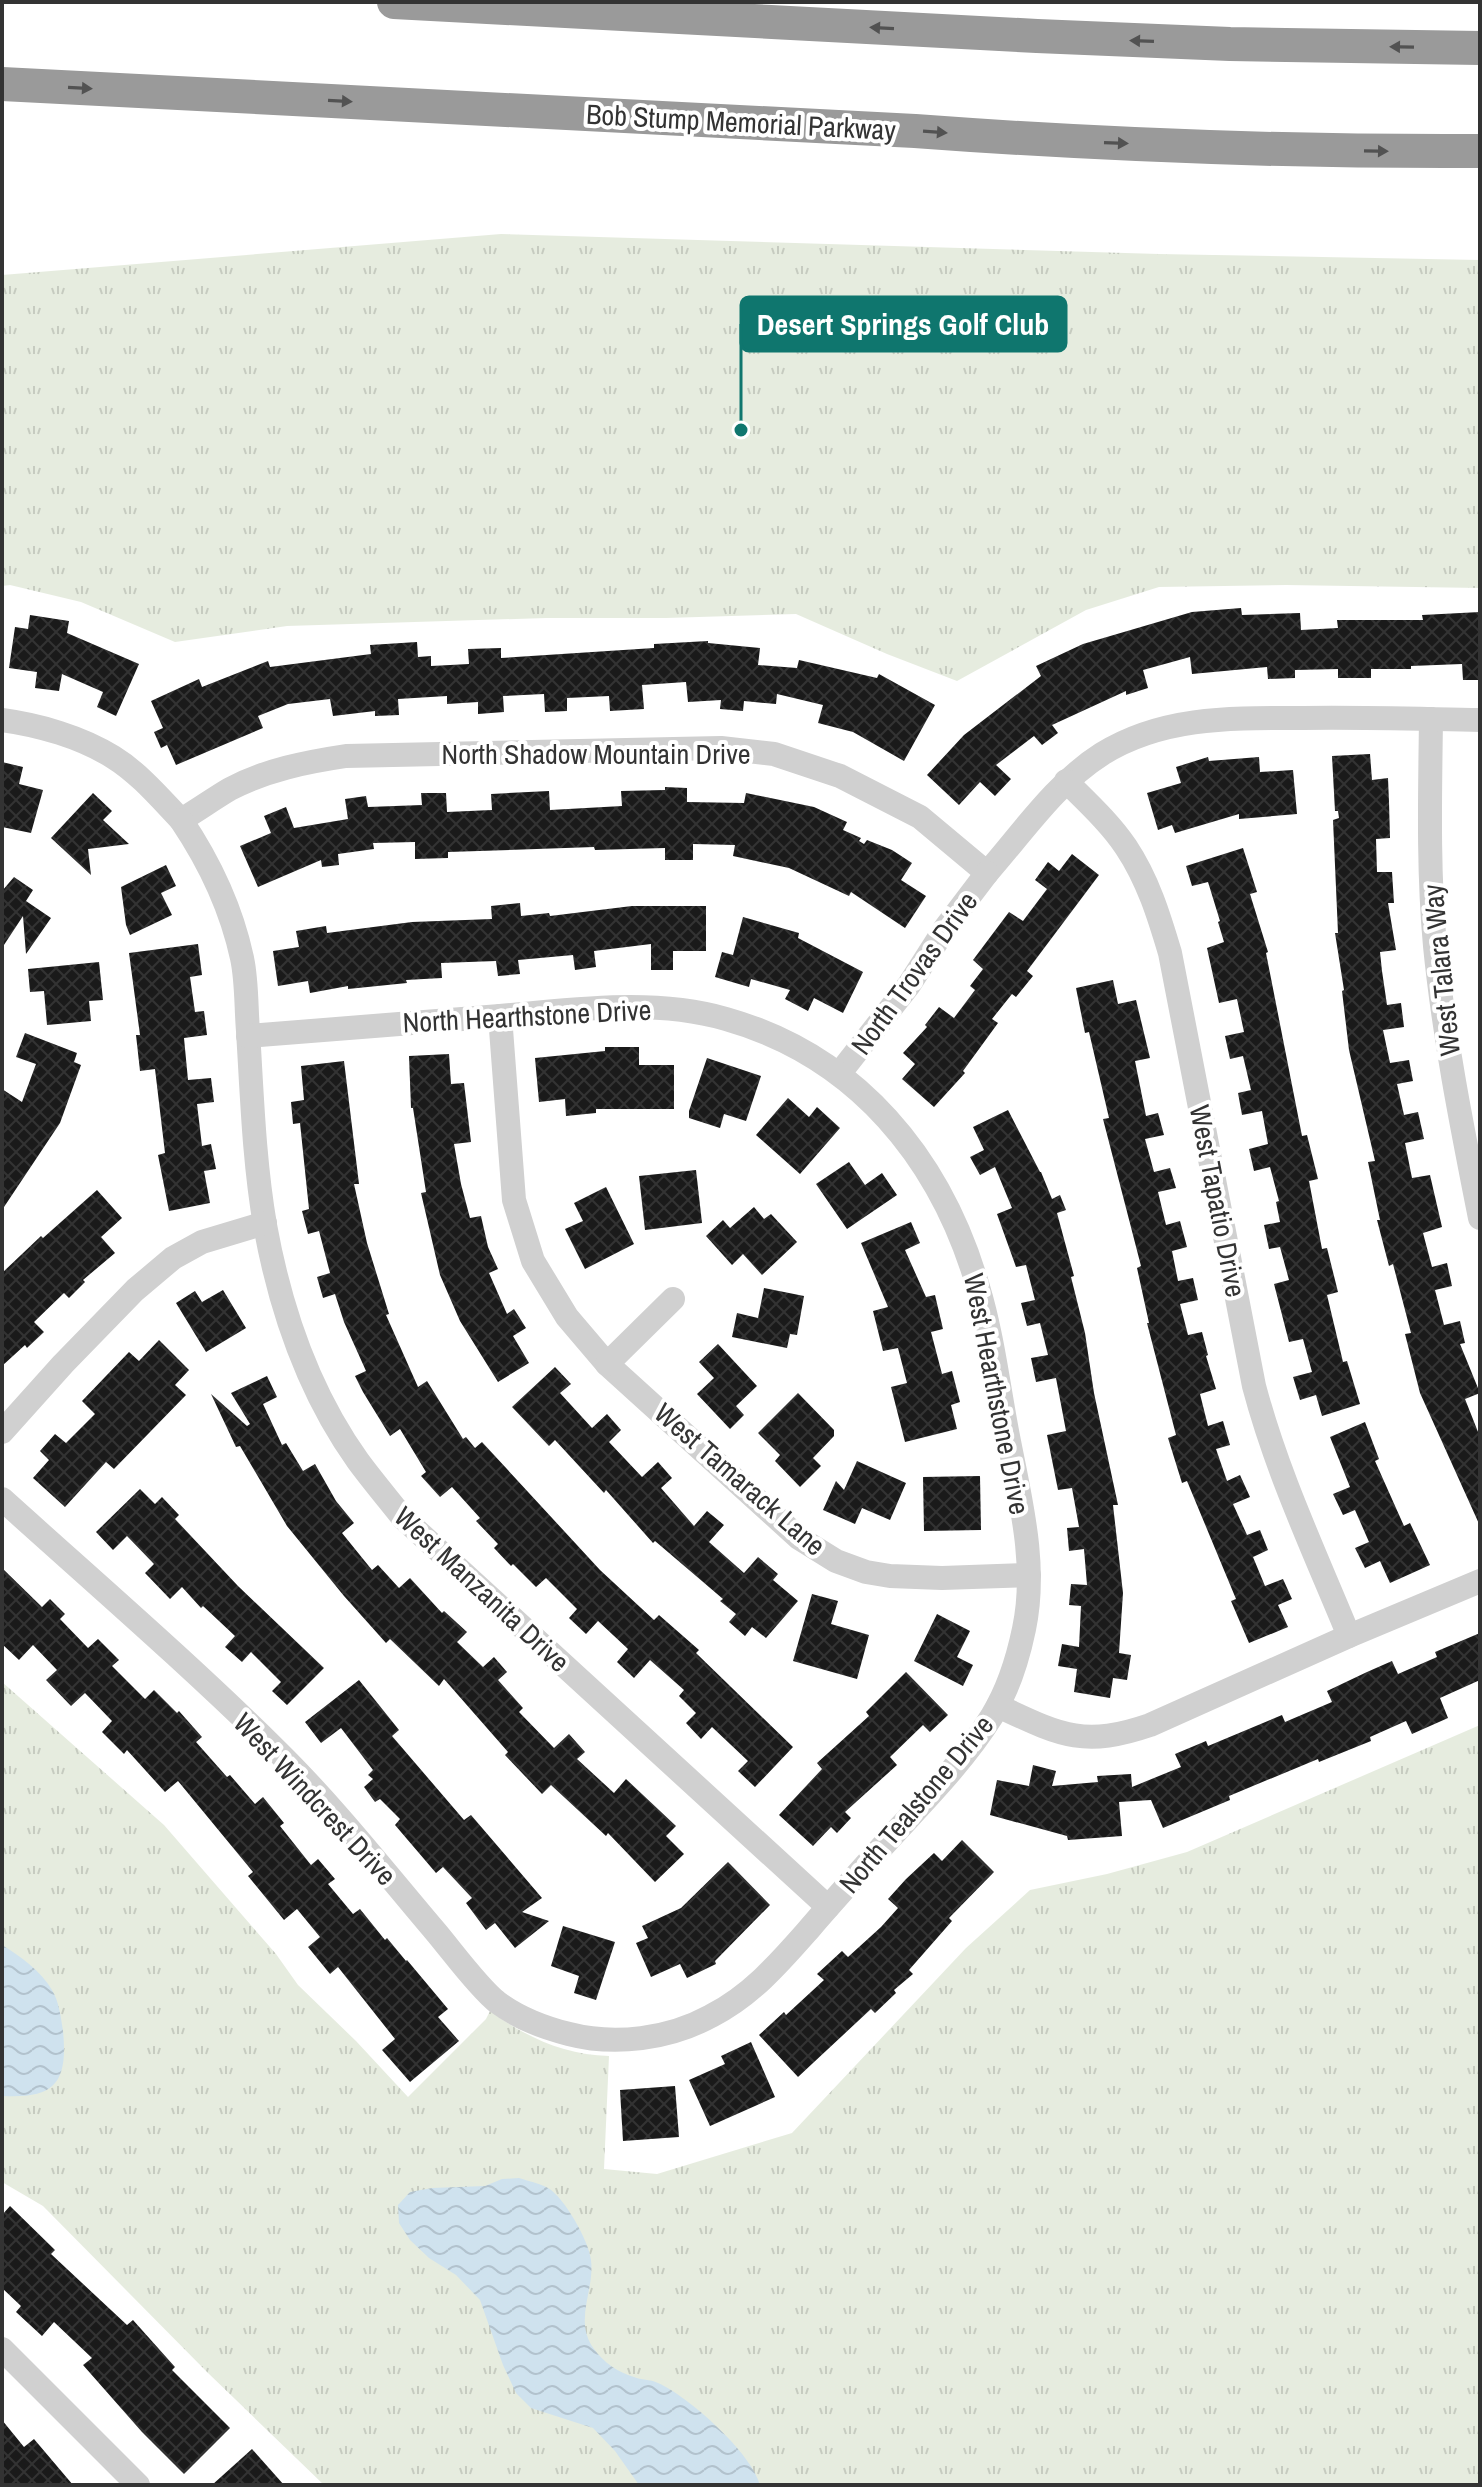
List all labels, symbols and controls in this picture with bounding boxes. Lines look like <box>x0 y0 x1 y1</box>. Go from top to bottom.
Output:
one-way arrow <box>869 21 894 34</box>
one-way arrow <box>1129 34 1154 47</box>
one-way arrow <box>1389 41 1414 53</box>
one-way arrow <box>68 81 93 94</box>
one-way arrow <box>328 95 353 108</box>
street label: Bob Stump Memorial Parkway <box>585 95 897 149</box>
one-way arrow <box>923 126 948 139</box>
one-way arrow <box>1104 136 1129 149</box>
one-way arrow <box>1364 144 1389 157</box>
callout: Desert Springs Golf Club <box>741 297 1066 351</box>
text: Desert Springs Golf Club <box>757 304 1049 344</box>
street label: North Shadow Mountain Drive <box>442 735 750 773</box>
street label: West Talara Way <box>1413 882 1469 1058</box>
street label: North Trovas Drive <box>842 884 986 1062</box>
street label: North Hearthstone Drive <box>402 991 652 1041</box>
street label: West Tapatio Drive <box>1181 1102 1255 1300</box>
street label: West Hearthstone Drive <box>955 1270 1039 1518</box>
street label: West Tamarack Lane <box>646 1394 834 1564</box>
street label: West Manzanita Drive <box>386 1498 578 1680</box>
street label: West Windcrest Drive <box>225 1705 405 1893</box>
street label: North Tealstone Drive <box>830 1707 1002 1901</box>

